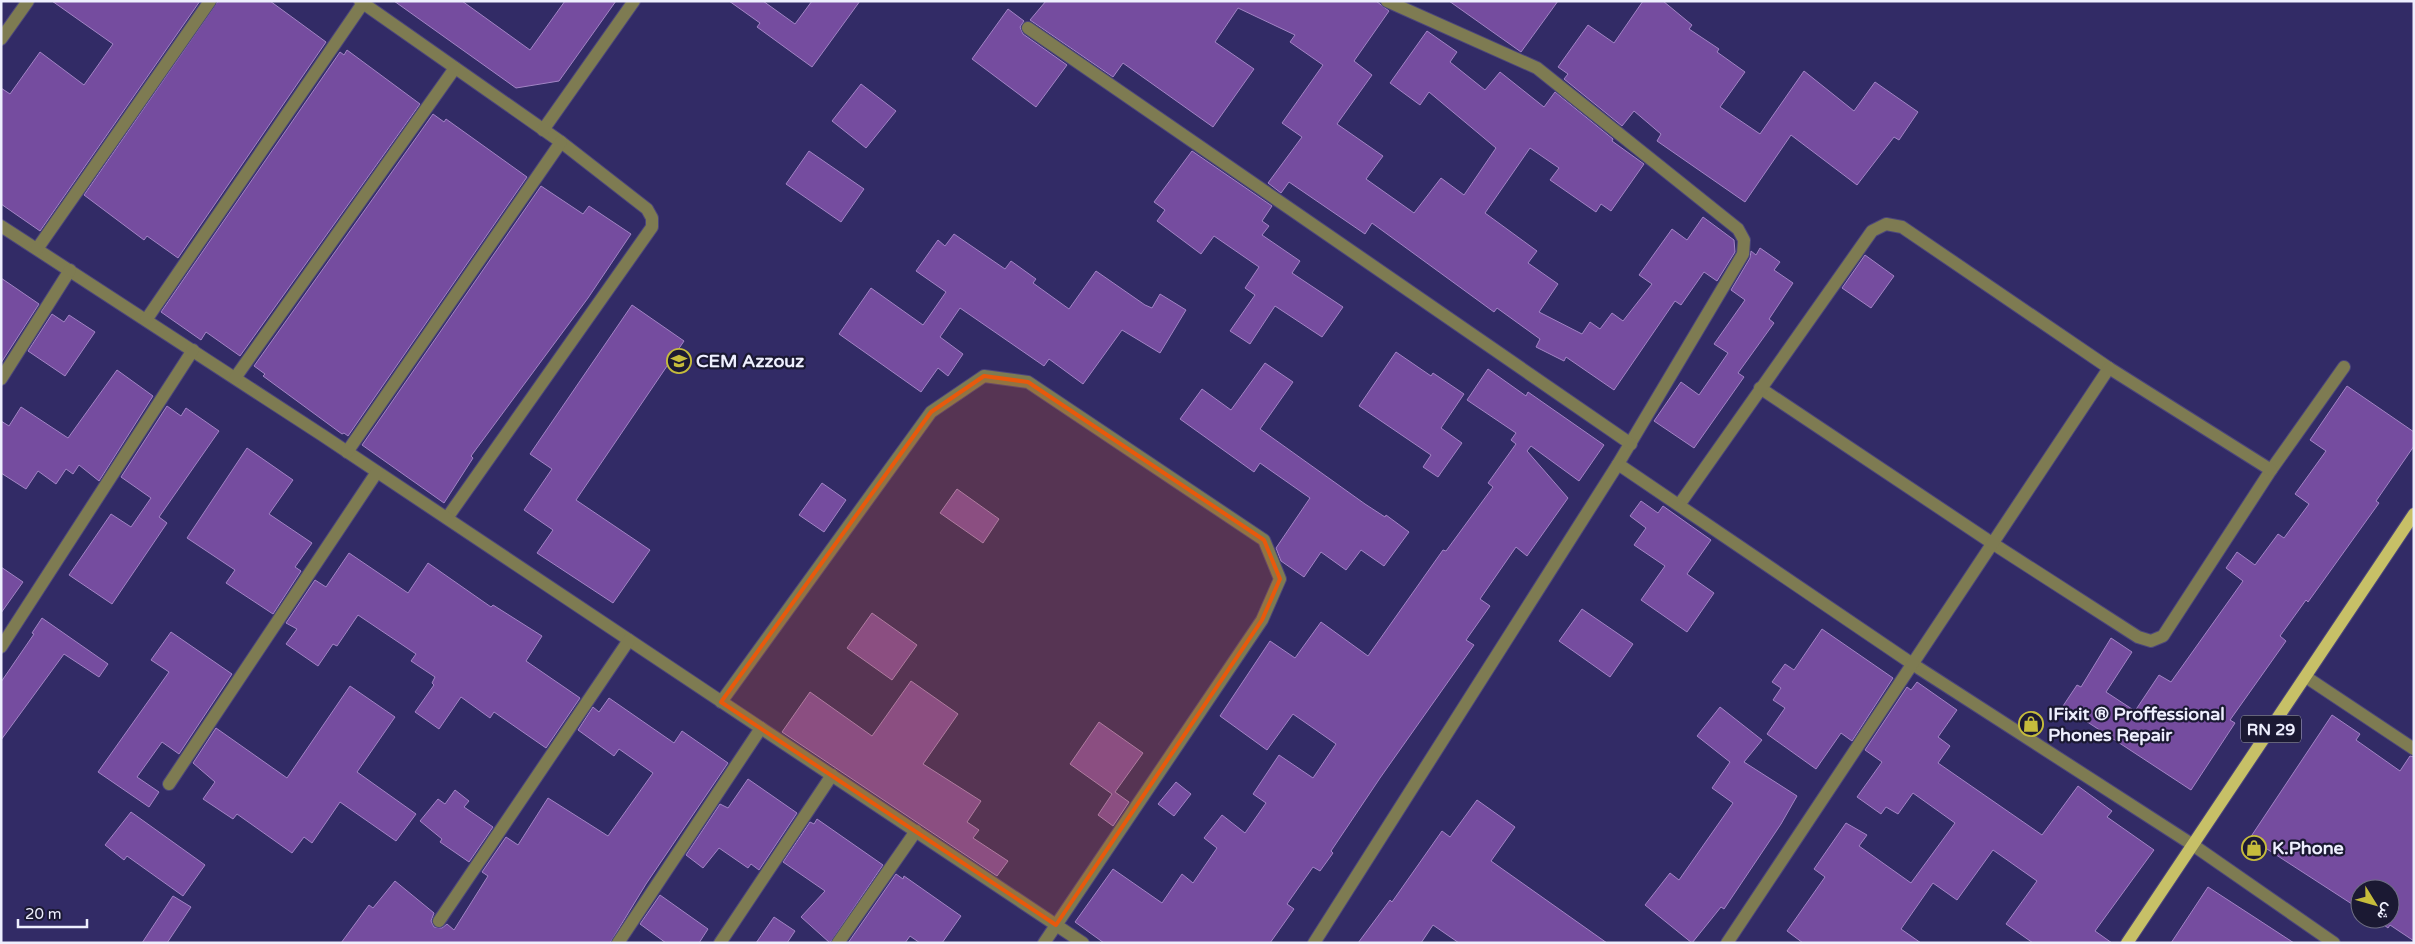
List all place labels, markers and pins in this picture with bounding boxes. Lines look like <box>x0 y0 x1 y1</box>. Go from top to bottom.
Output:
school or university icon: CEM Azzouz <box>666 348 692 374</box>
place label: CEM Azzouz <box>696 350 804 372</box>
place label: IFixit ® Proffessional Phones Repair <box>2048 703 2225 746</box>
shop icon: IFixit ® Proffessional Phones Repair <box>2018 711 2044 737</box>
shop icon: K.Phone <box>2241 835 2267 861</box>
place label: K.Phone <box>2272 837 2344 859</box>

